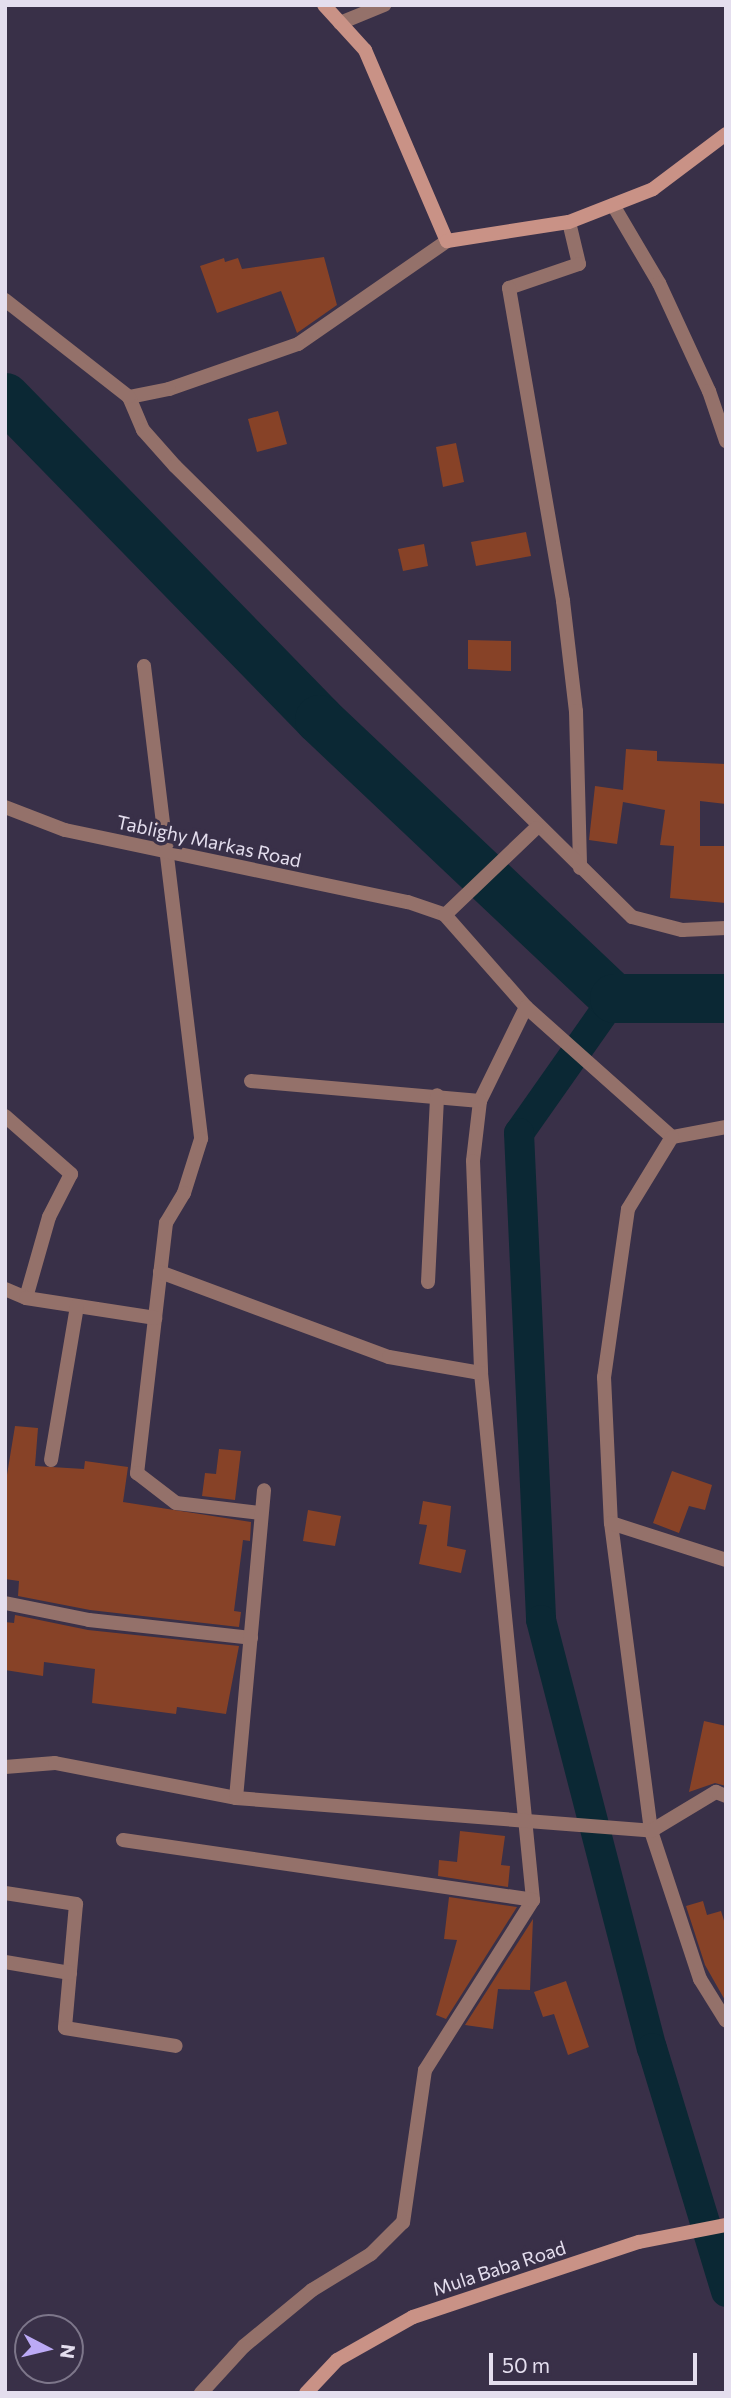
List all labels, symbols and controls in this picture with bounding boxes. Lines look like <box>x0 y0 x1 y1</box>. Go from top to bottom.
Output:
street label: Tablighy Markas Road <box>115 810 303 872</box>
street label: Mula Baba Road <box>430 2236 568 2300</box>
north arrow <box>14 2314 84 2384</box>
scale bar <box>493 2338 701 2382</box>
text: N <box>56 2343 81 2360</box>
text: 50 m <box>502 2352 550 2377</box>

